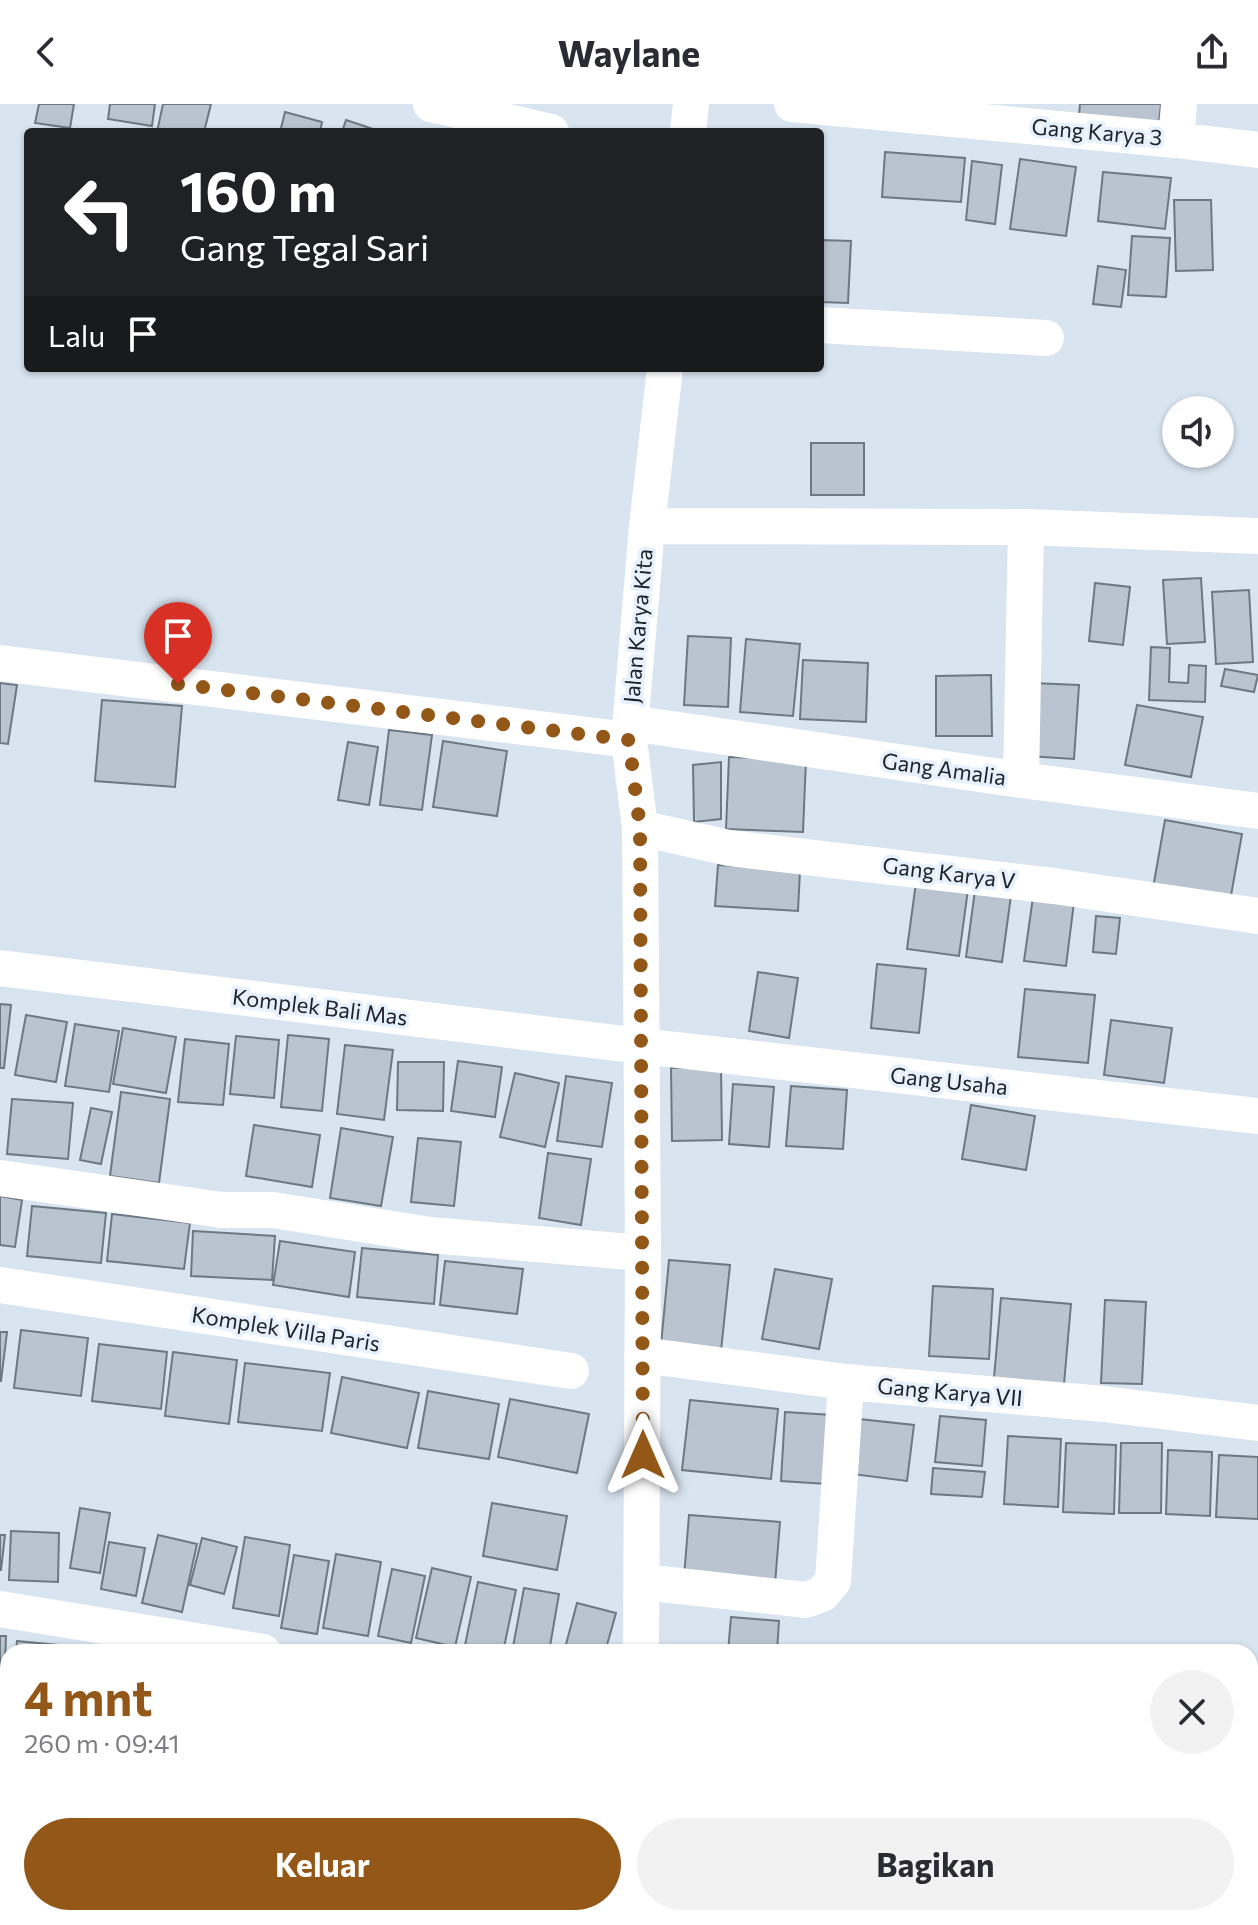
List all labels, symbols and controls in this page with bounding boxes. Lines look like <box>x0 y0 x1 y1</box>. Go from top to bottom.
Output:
icon: back <box>24 30 68 74</box>
text: Waylane <box>558 30 700 74</box>
icon: share <box>1190 30 1234 74</box>
street label: Gang Karya 3 <box>1031 112 1163 151</box>
text: 160 m <box>180 155 337 224</box>
icon: left <box>48 160 152 264</box>
text: Gang Tegal Sari <box>180 224 429 268</box>
icon: arrive <box>121 312 165 356</box>
text: Lalu <box>48 316 105 353</box>
map controls <box>1162 396 1234 468</box>
button: sound <box>1162 396 1234 468</box>
street label: Jalan Karya Kita <box>617 548 658 704</box>
pin <box>144 602 212 684</box>
icon: arrive <box>156 614 200 658</box>
street label: Gang Amalia <box>880 746 1008 791</box>
street label: Gang Karya V <box>881 851 1017 894</box>
street label: Komplek Bali Mas <box>231 982 409 1031</box>
street label: Gang Usaha <box>889 1061 1009 1100</box>
street label: Komplek Villa Paris <box>190 1300 382 1357</box>
street label: Gang Karya VII <box>876 1372 1024 1411</box>
position arrow <box>601 1413 685 1497</box>
text: 4 mnt <box>24 1667 153 1726</box>
button: close <box>1150 1670 1234 1754</box>
text: 260 m · 09:41 <box>24 1727 180 1758</box>
button: Keluar <box>24 1818 621 1910</box>
button: Bagikan <box>637 1818 1234 1910</box>

